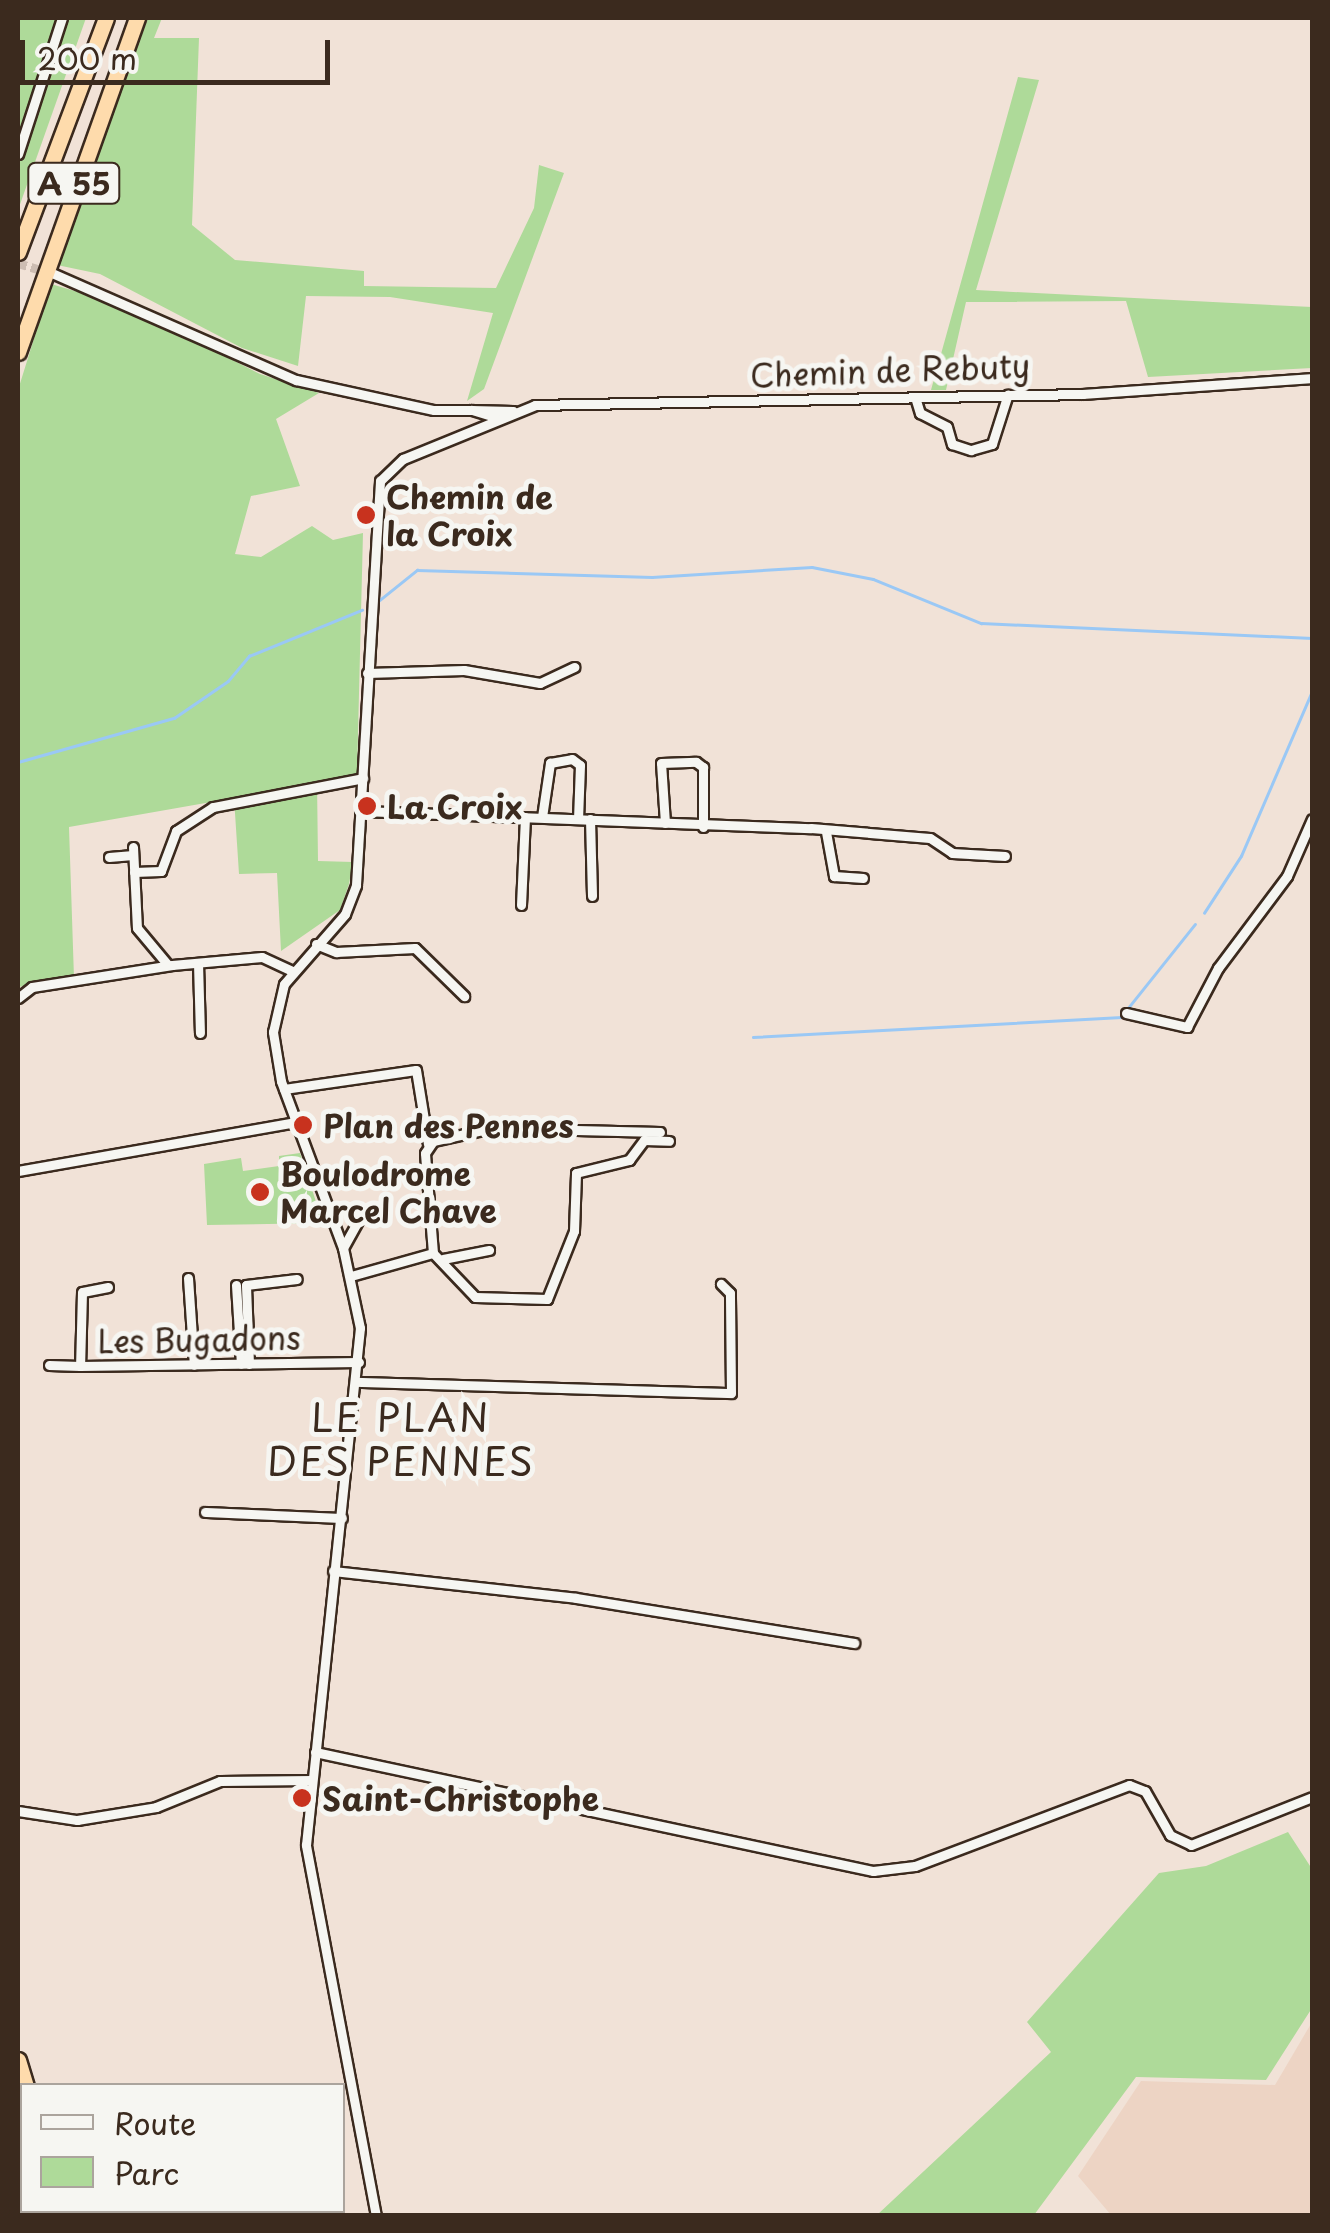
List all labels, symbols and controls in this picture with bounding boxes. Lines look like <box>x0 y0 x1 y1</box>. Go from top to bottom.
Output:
scale bar <box>25 20 335 82</box>
text: 200 m <box>37 35 137 80</box>
road number: A 55 <box>27 158 122 208</box>
street label: Chemin de Rebuty <box>750 346 1030 394</box>
place label: Chemin de la Croix <box>386 478 553 553</box>
marker: Chemin de la Croix <box>355 504 377 526</box>
place label: La Croix <box>387 787 523 825</box>
marker: La Croix <box>356 795 378 817</box>
place label: Plan des Pennes <box>323 1106 577 1144</box>
marker: Plan des Pennes <box>292 1114 314 1136</box>
place label: Boulodrome Marcel Chave <box>280 1155 500 1230</box>
marker: Boulodrome Marcel Chave <box>249 1181 271 1203</box>
street label: Les Bugadons <box>95 1318 303 1360</box>
district label: LE PLAN DES PENNES <box>266 1394 536 1484</box>
place label: Saint-Christophe <box>322 1779 599 1817</box>
marker: Saint-Christophe <box>291 1787 313 1809</box>
legend <box>20 2083 345 2213</box>
text: Route <box>114 2100 196 2145</box>
text: Parc <box>114 2150 179 2195</box>

